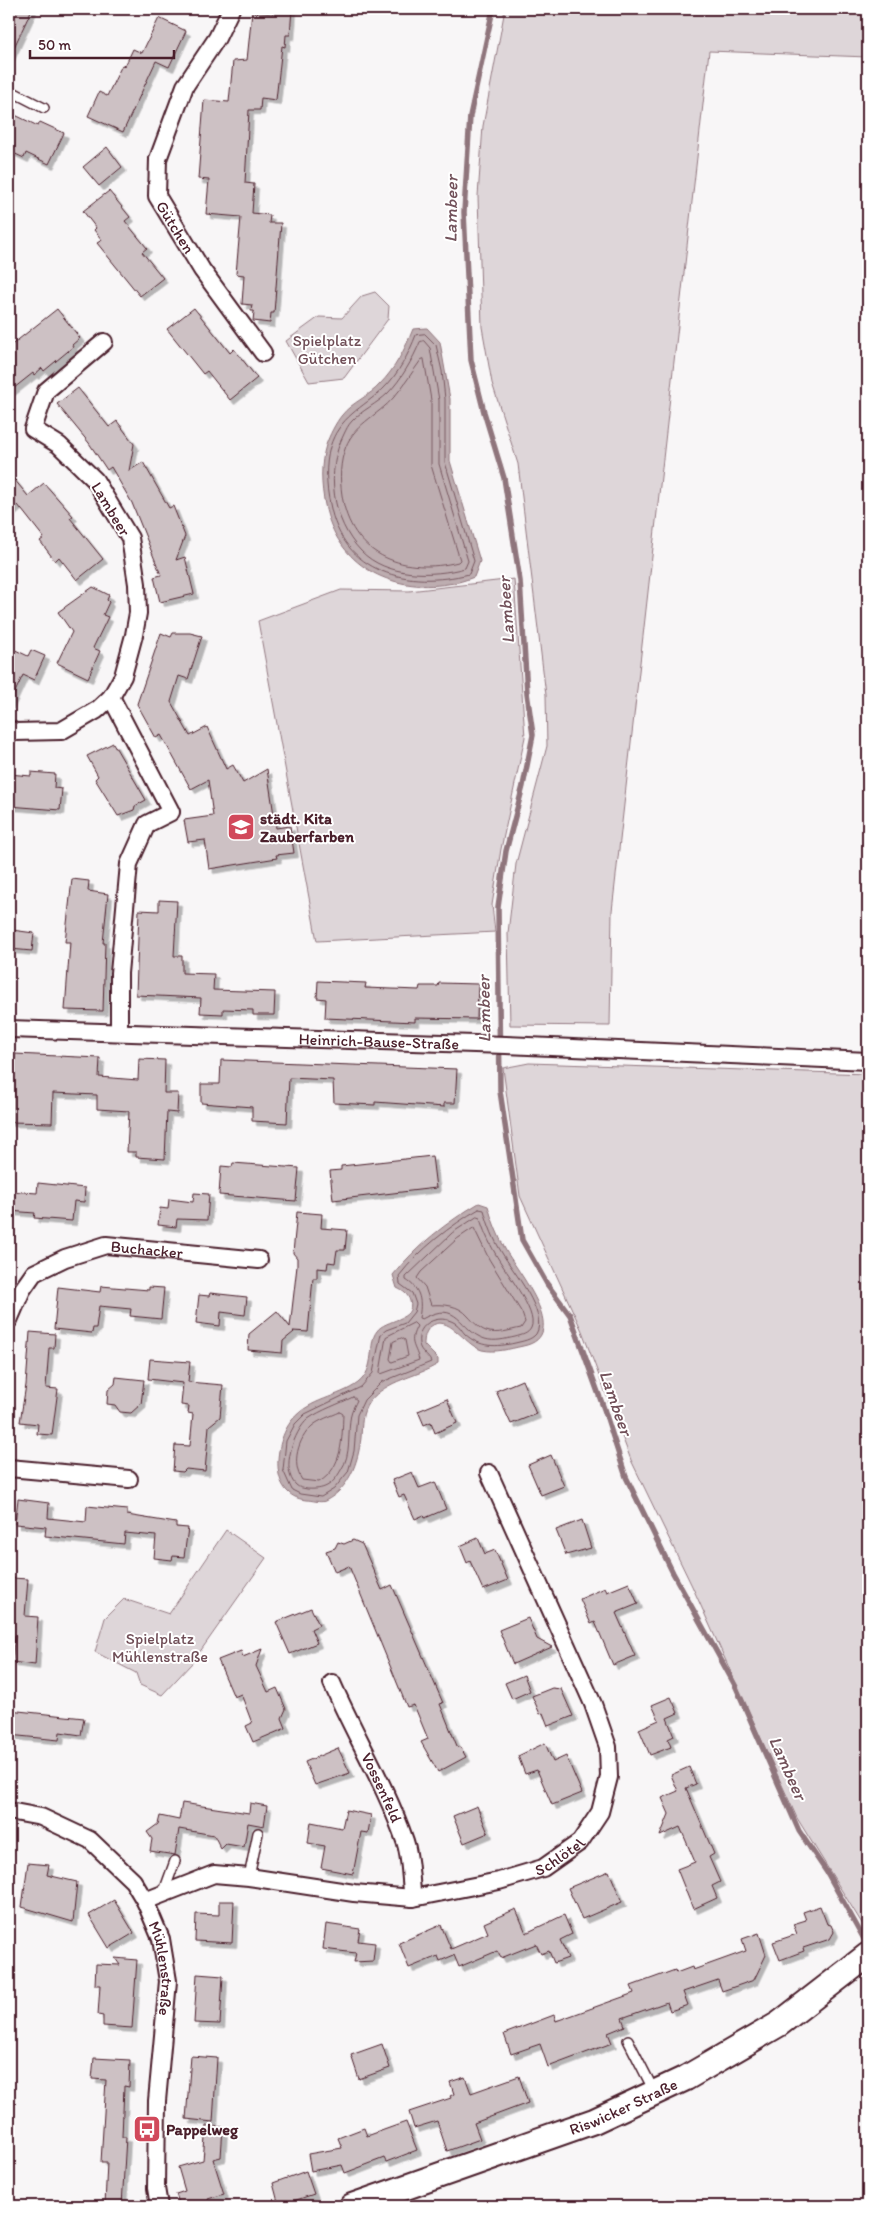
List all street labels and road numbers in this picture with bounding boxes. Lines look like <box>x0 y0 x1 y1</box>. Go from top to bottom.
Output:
street label: Gütchen <box>153 197 199 257</box>
street label: Lambeer <box>87 478 135 540</box>
street label: Heinrich-Bause-Straße <box>298 1029 459 1053</box>
street label: Buchacker <box>110 1236 184 1262</box>
street label: Vossenfeld <box>358 1749 407 1826</box>
street label: Schlötel <box>533 1834 589 1879</box>
street label: Mühlenstraße <box>145 1918 178 2017</box>
street label: Riswicker Straße <box>567 2074 680 2138</box>

